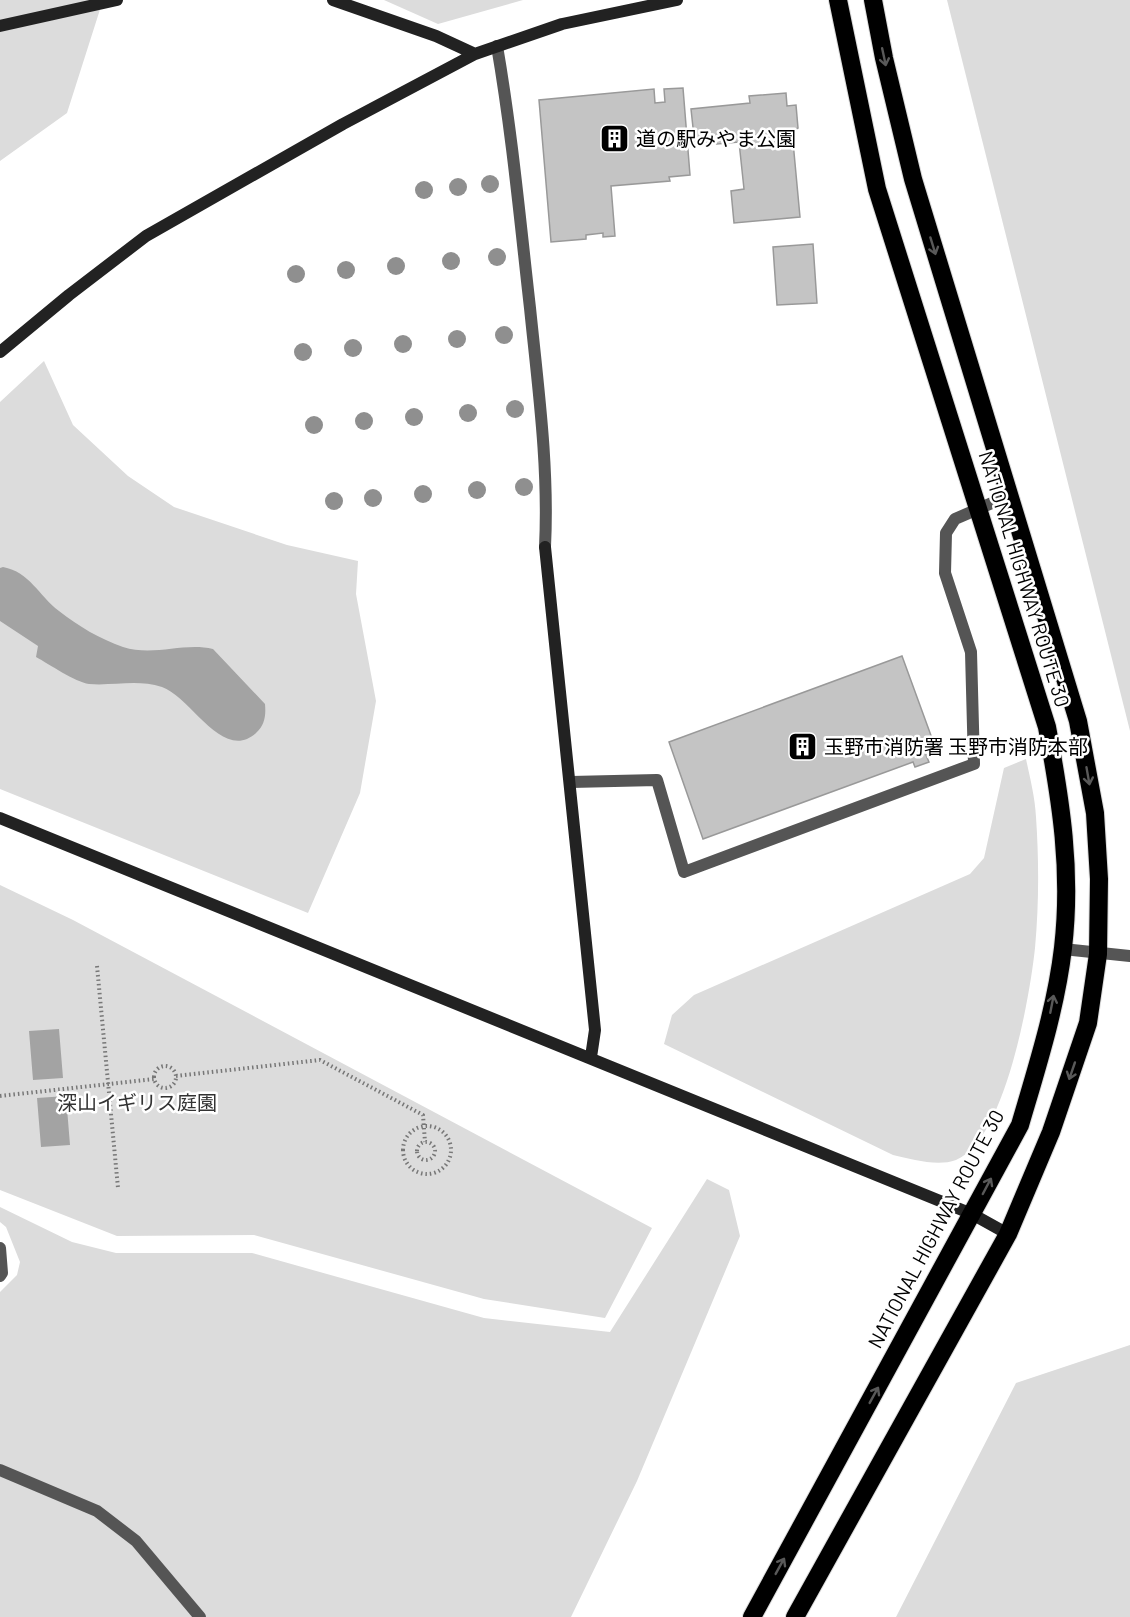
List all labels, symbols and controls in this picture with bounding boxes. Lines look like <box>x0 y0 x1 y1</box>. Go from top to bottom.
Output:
one-way arrow <box>879 47 890 67</box>
building icon: 道の駅みやま公園 <box>599 123 631 155</box>
place label: 道の駅みやま公園 <box>636 126 796 150</box>
one-way arrow <box>928 236 939 255</box>
street label: NATIONAL HIGHWAY ROUTE 30 <box>975 448 1075 710</box>
building icon: 玉野市消防署 玉野市消防本部 <box>787 731 819 763</box>
place label: 玉野市消防署 玉野市消防本部 <box>824 734 1088 758</box>
one-way arrow <box>1083 765 1094 785</box>
one-way arrow <box>1047 995 1058 1014</box>
one-way arrow <box>1065 1061 1076 1080</box>
park label: 深山イギリス庭園 <box>57 1090 217 1114</box>
street label: NATIONAL HIGHWAY ROUTE 30 <box>862 1105 1008 1352</box>
one-way arrow <box>982 1178 993 1196</box>
one-way arrow <box>869 1386 880 1404</box>
one-way arrow <box>775 1557 786 1575</box>

